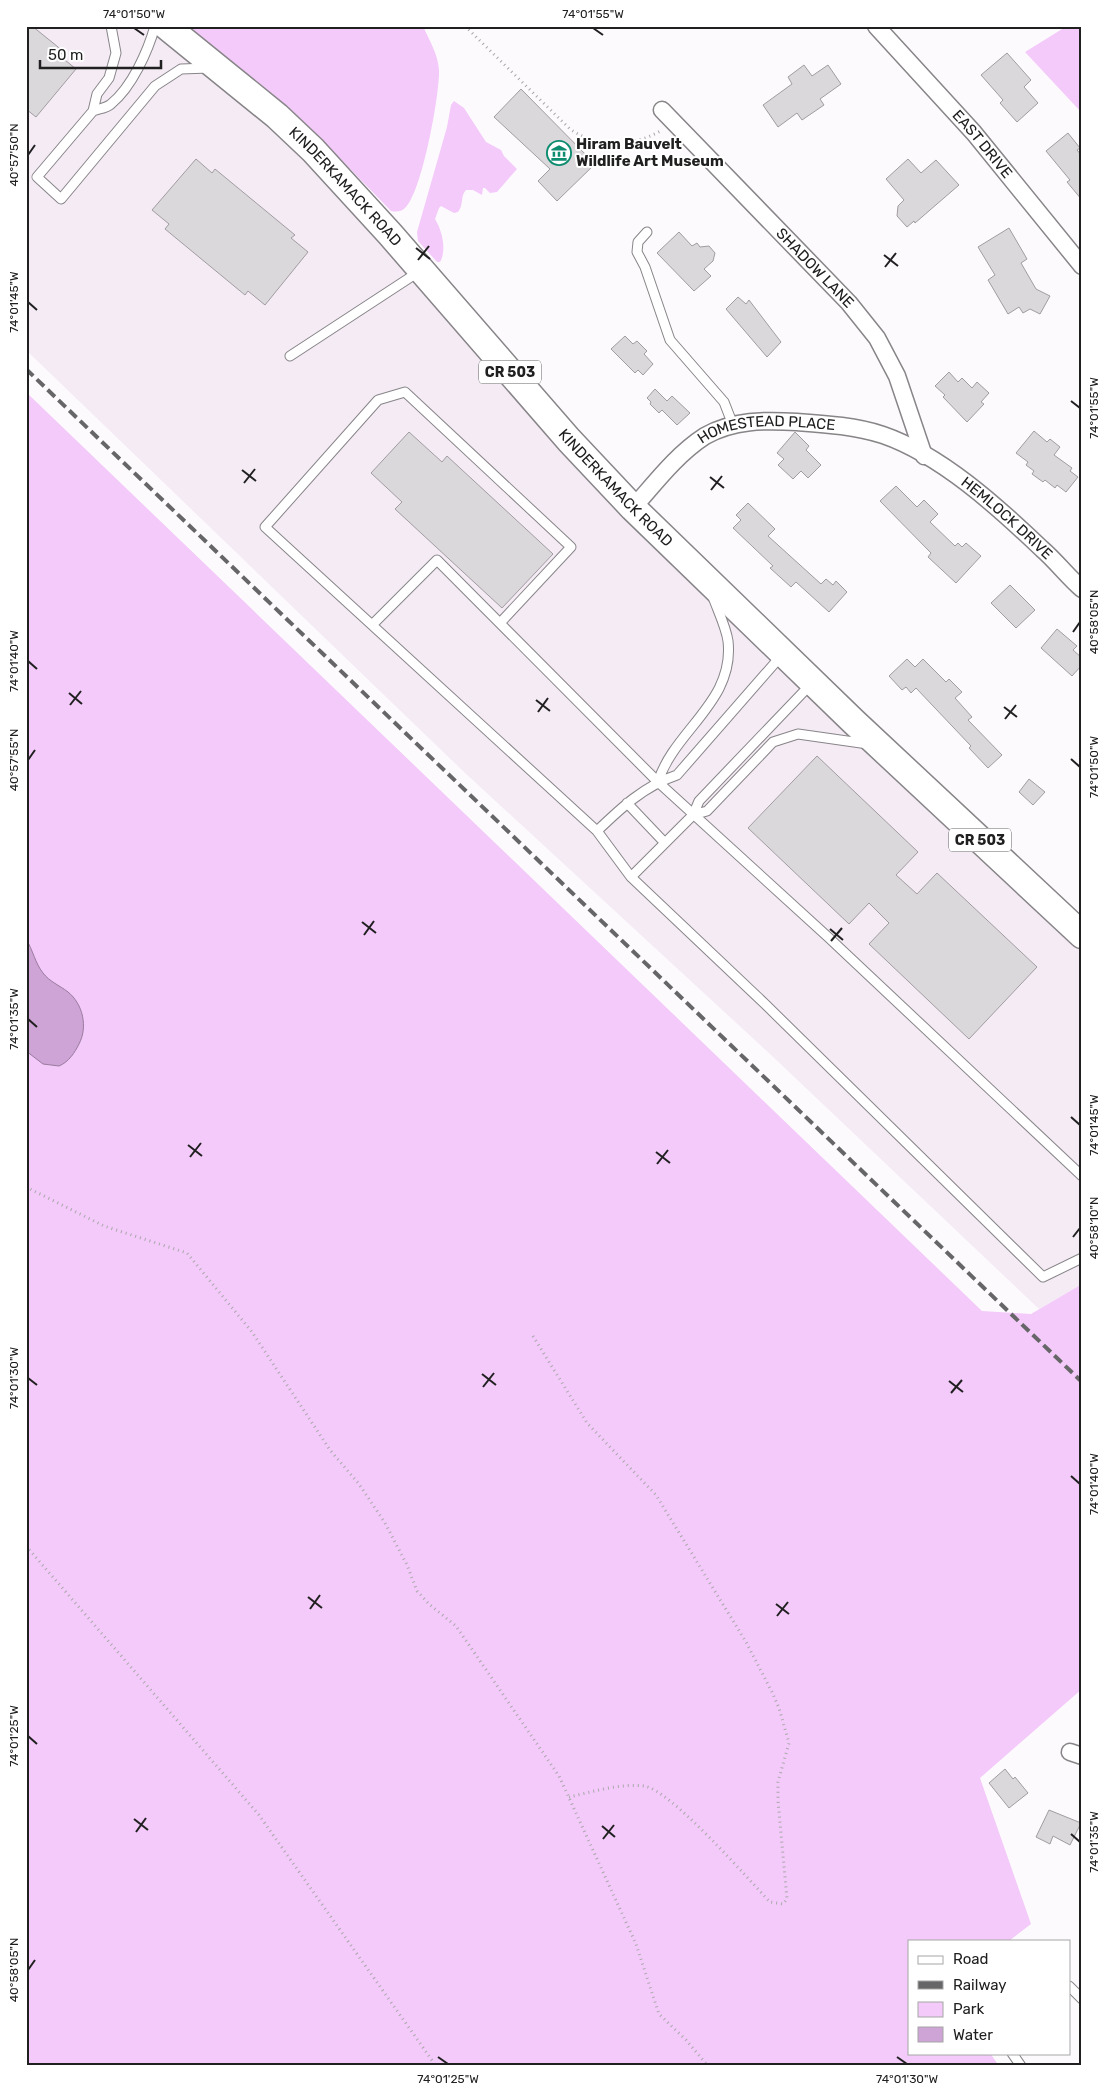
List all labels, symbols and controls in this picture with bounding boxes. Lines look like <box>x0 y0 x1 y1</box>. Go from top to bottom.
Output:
text: 74°01'50"W <box>103 7 165 21</box>
text: 74°01'55"W <box>562 7 624 21</box>
scale bar <box>40 38 161 70</box>
text: 50 m <box>48 46 83 64</box>
street label: EAST DRIVE <box>949 106 1016 182</box>
text: 40°57'50"N <box>7 123 21 187</box>
street label: KINDERKAMACK ROAD <box>285 123 405 250</box>
place label: Hiram Bauvelt Wildlife Art Museum <box>576 135 724 170</box>
museum icon: Hiram Bauvelt Wildlife Art Museum <box>546 140 572 166</box>
street label: SHADOW LANE <box>772 224 858 312</box>
text: 74°01'45"W <box>7 271 21 333</box>
road number: CR 503 <box>479 361 541 384</box>
text: 74°01'55"W <box>1087 377 1101 439</box>
street label: HOMESTEAD PLACE <box>694 412 836 447</box>
street label: KINDERKAMACK ROAD <box>555 425 676 550</box>
street label: HEMLOCK DRIVE <box>958 473 1056 563</box>
text: 40°58'05"N <box>1087 590 1101 654</box>
text: 74°01'40"W <box>7 630 21 692</box>
text: 40°57'55"N <box>7 729 21 791</box>
text: 74°01'50"W <box>1087 736 1101 798</box>
road number: CR 503 <box>949 828 1011 852</box>
text: 74°01'35"W <box>7 988 21 1050</box>
text: 74°01'45"W <box>1087 1094 1101 1156</box>
text: 40°58'10"N <box>1087 1197 1101 1259</box>
text: 74°01'30"W <box>7 1347 21 1409</box>
text: 74°01'40"W <box>1087 1453 1101 1515</box>
text: 74°01'25"W <box>7 1705 21 1767</box>
text: 74°01'35"W <box>1087 1811 1101 1873</box>
text: 40°58'05"N <box>7 1938 21 2002</box>
legend <box>908 1940 1070 2054</box>
text: Road <box>953 1950 989 1968</box>
text: Railway <box>953 1976 1007 1994</box>
text: Park <box>953 2000 984 2018</box>
text: Water <box>953 2026 993 2044</box>
text: 74°01'25"W <box>417 2072 479 2086</box>
text: 74°01'30"W <box>876 2072 938 2086</box>

